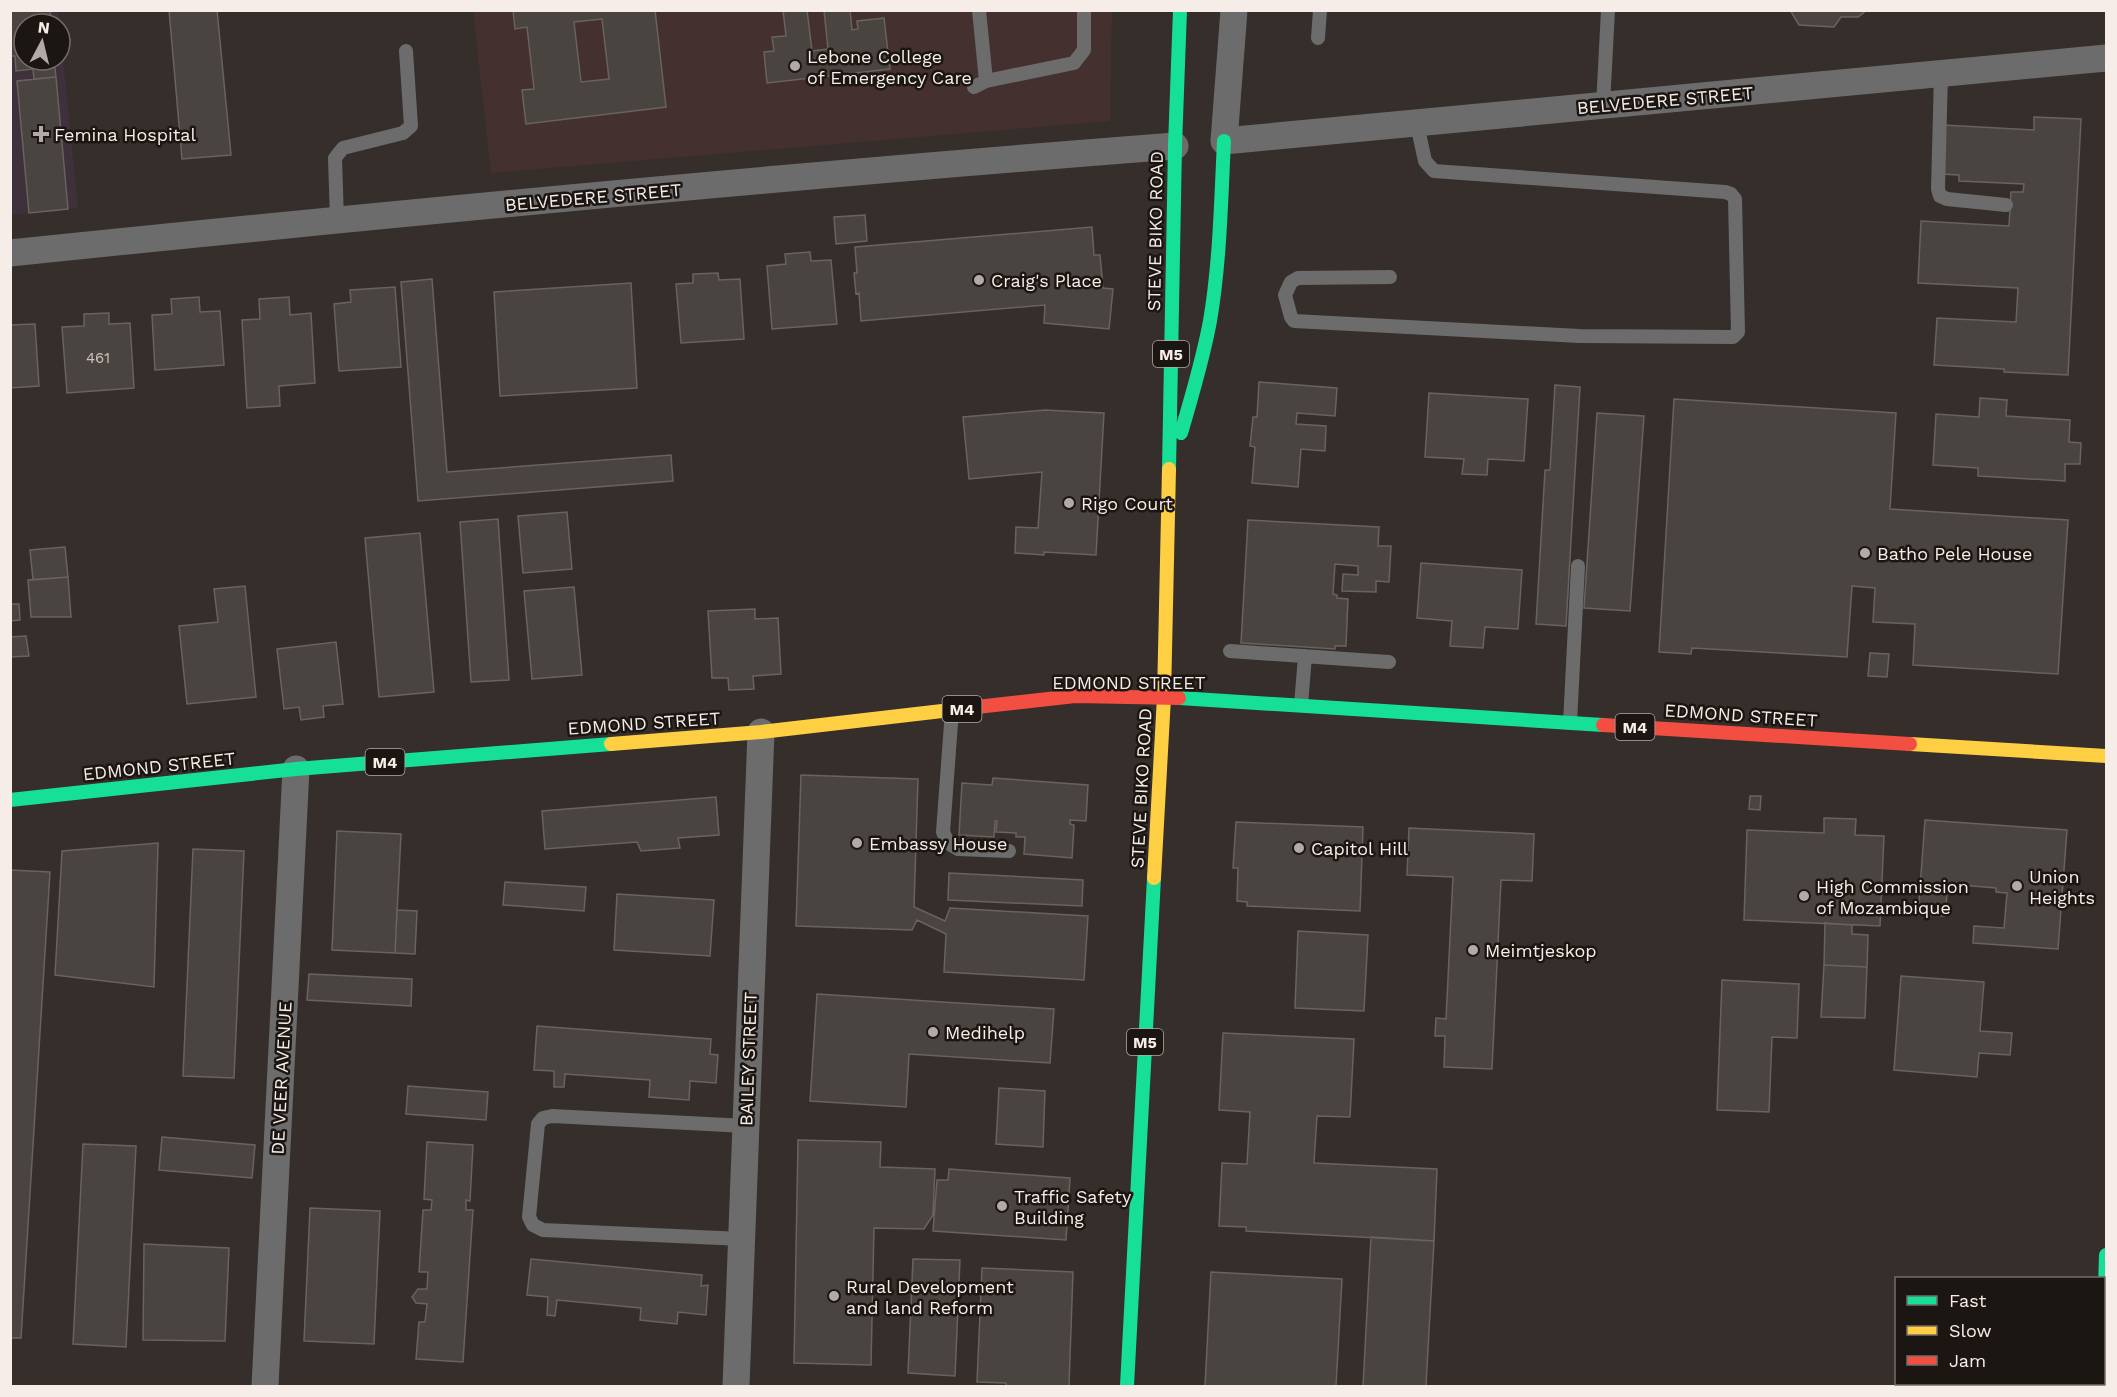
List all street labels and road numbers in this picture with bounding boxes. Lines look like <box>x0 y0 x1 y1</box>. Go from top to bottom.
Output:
street label: BELVEDERE STREET <box>1576 82 1754 118</box>
street label: STEVE BIKO ROAD <box>1143 151 1167 311</box>
street label: BELVEDERE STREET <box>504 179 682 215</box>
road number: M5 <box>1153 341 1189 367</box>
street label: EDMOND STREET <box>1052 672 1206 693</box>
road number: M4 <box>942 696 982 722</box>
street label: EDMOND STREET <box>1664 699 1818 731</box>
street label: EDMOND STREET <box>567 707 721 739</box>
street label: STEVE BIKO ROAD <box>1126 707 1156 869</box>
road number: M4 <box>1616 714 1654 740</box>
street label: EDMOND STREET <box>82 748 236 784</box>
road number: M4 <box>366 749 404 775</box>
street label: BAILEY STREET <box>735 991 761 1127</box>
street label: DE VEER AVENUE <box>267 1001 295 1155</box>
road number: M5 <box>1127 1029 1163 1055</box>

